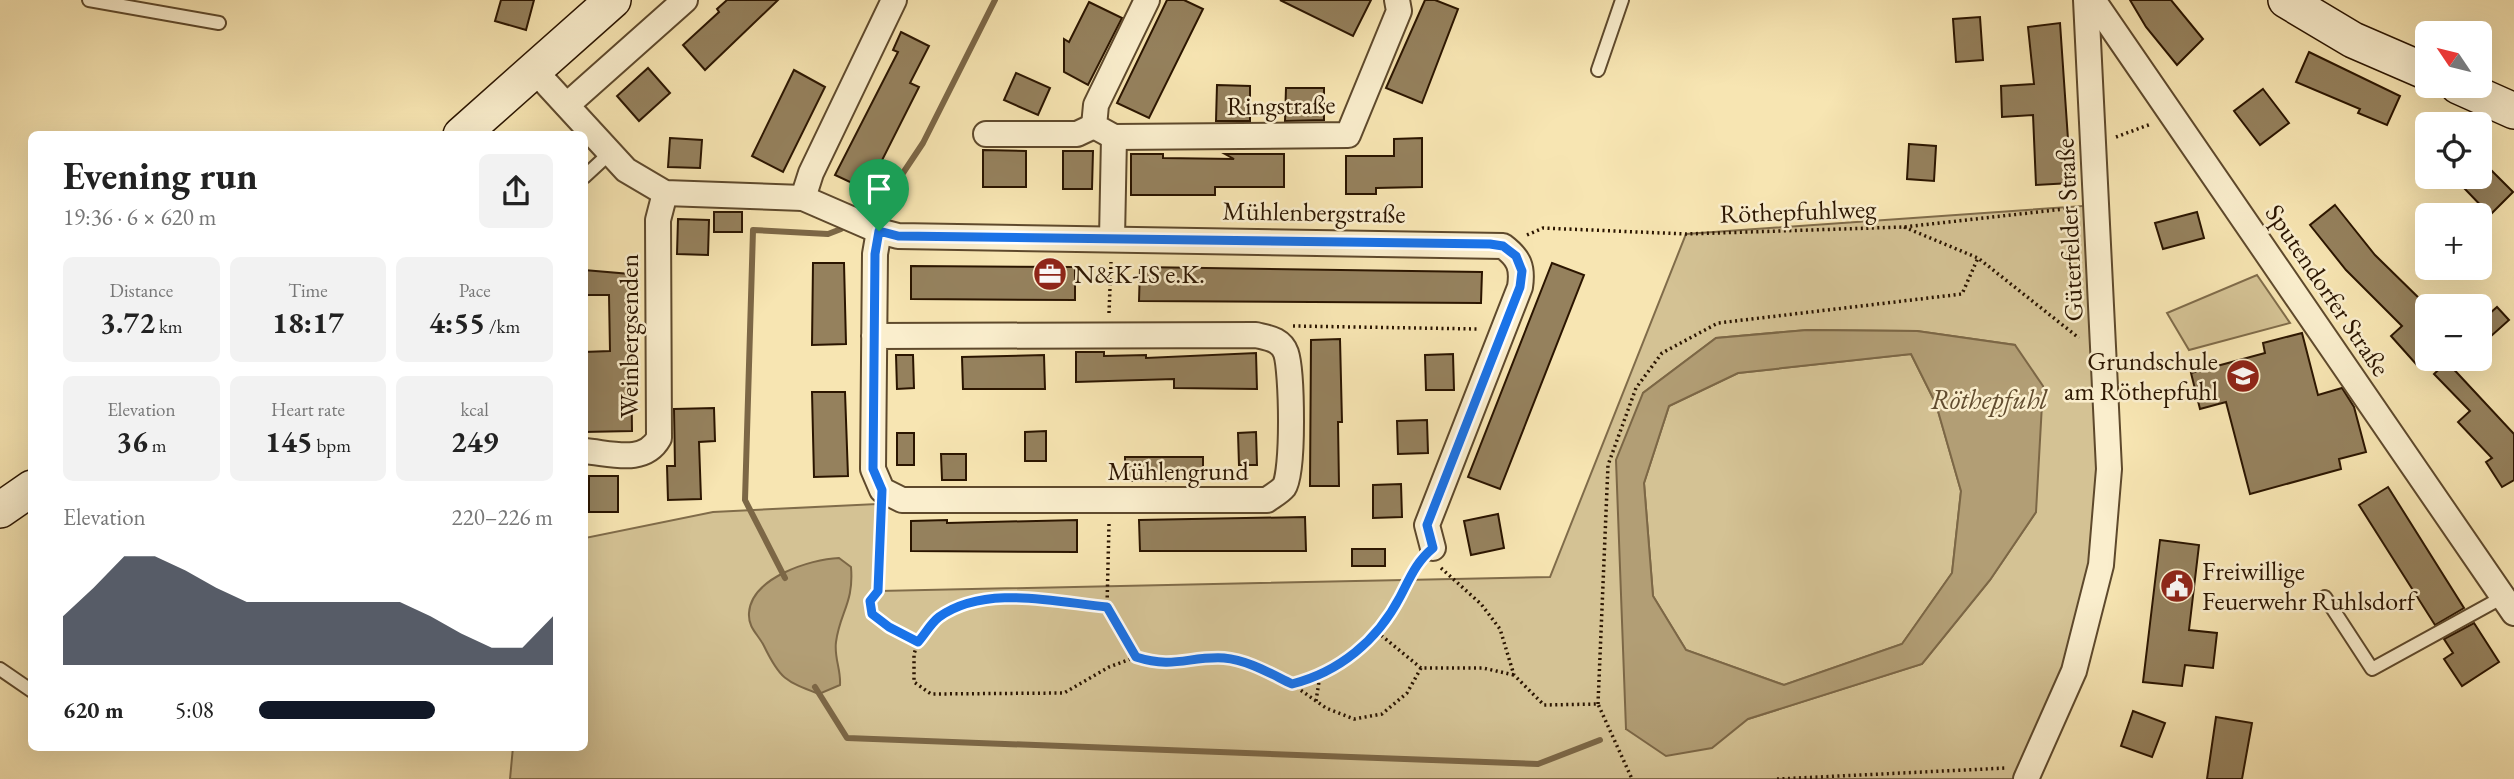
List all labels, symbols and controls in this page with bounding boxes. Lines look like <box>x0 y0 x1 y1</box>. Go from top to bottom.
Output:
north arrow <box>2415 21 2492 98</box>
map controls <box>2415 21 2492 371</box>
street label: Ringstraße <box>1226 87 1336 123</box>
button: locate <box>2415 112 2492 189</box>
street label: Güterfelder Straße <box>2047 138 2091 322</box>
text: Evening run <box>63 151 258 200</box>
button: share <box>479 154 553 228</box>
pin <box>849 159 909 231</box>
icon: arrive <box>860 170 898 208</box>
street label: Röthepfuhlweg <box>1719 191 1878 231</box>
street label: Mühlenbergstraße <box>1222 193 1406 231</box>
street label: Sputendorfer Straße <box>2258 197 2398 383</box>
text: 19:36 · 6 × 620 m <box>63 202 216 232</box>
button: + <box>2415 203 2492 280</box>
street label: Weinbergsenden <box>612 254 646 418</box>
office icon: N&K-IS e.K. <box>1031 255 1069 293</box>
place label: N&K-IS e.K. <box>1074 257 1205 291</box>
text: Distance <box>110 278 173 303</box>
text: Time <box>288 278 328 303</box>
text: Pace <box>459 278 491 303</box>
button: − <box>2415 294 2492 371</box>
text: 3.72 <box>100 303 155 342</box>
text: 18:17 <box>272 303 344 342</box>
text: 4:55 <box>429 303 485 342</box>
text: km <box>155 314 183 339</box>
text: /km <box>485 314 520 339</box>
place label: Grundschule am Röthepfuhl <box>2064 344 2218 408</box>
school or university icon: Grundschule am Röthepfuhl <box>2224 357 2262 395</box>
water label: Röthepfuhl <box>1931 381 2048 417</box>
text: Elevation <box>107 397 176 422</box>
text: Heart rate <box>271 397 345 422</box>
text: kcal <box>460 397 489 422</box>
text: 36 <box>116 422 148 461</box>
text: 145 <box>265 422 313 461</box>
text: 249 <box>451 422 498 461</box>
text: m <box>148 433 167 458</box>
text: bpm <box>313 433 351 458</box>
street label: Mühlengrund <box>1107 454 1249 488</box>
text: Elevation <box>63 502 146 532</box>
text: 220–226 m <box>452 502 553 532</box>
place label: Freiwillige Feuerwehr Ruhlsdorf <box>2202 554 2418 618</box>
public building icon: Freiwillige Feuerwehr Ruhlsdorf <box>2158 567 2196 605</box>
text: 620 m <box>63 695 124 725</box>
text: 5:08 <box>175 695 214 725</box>

